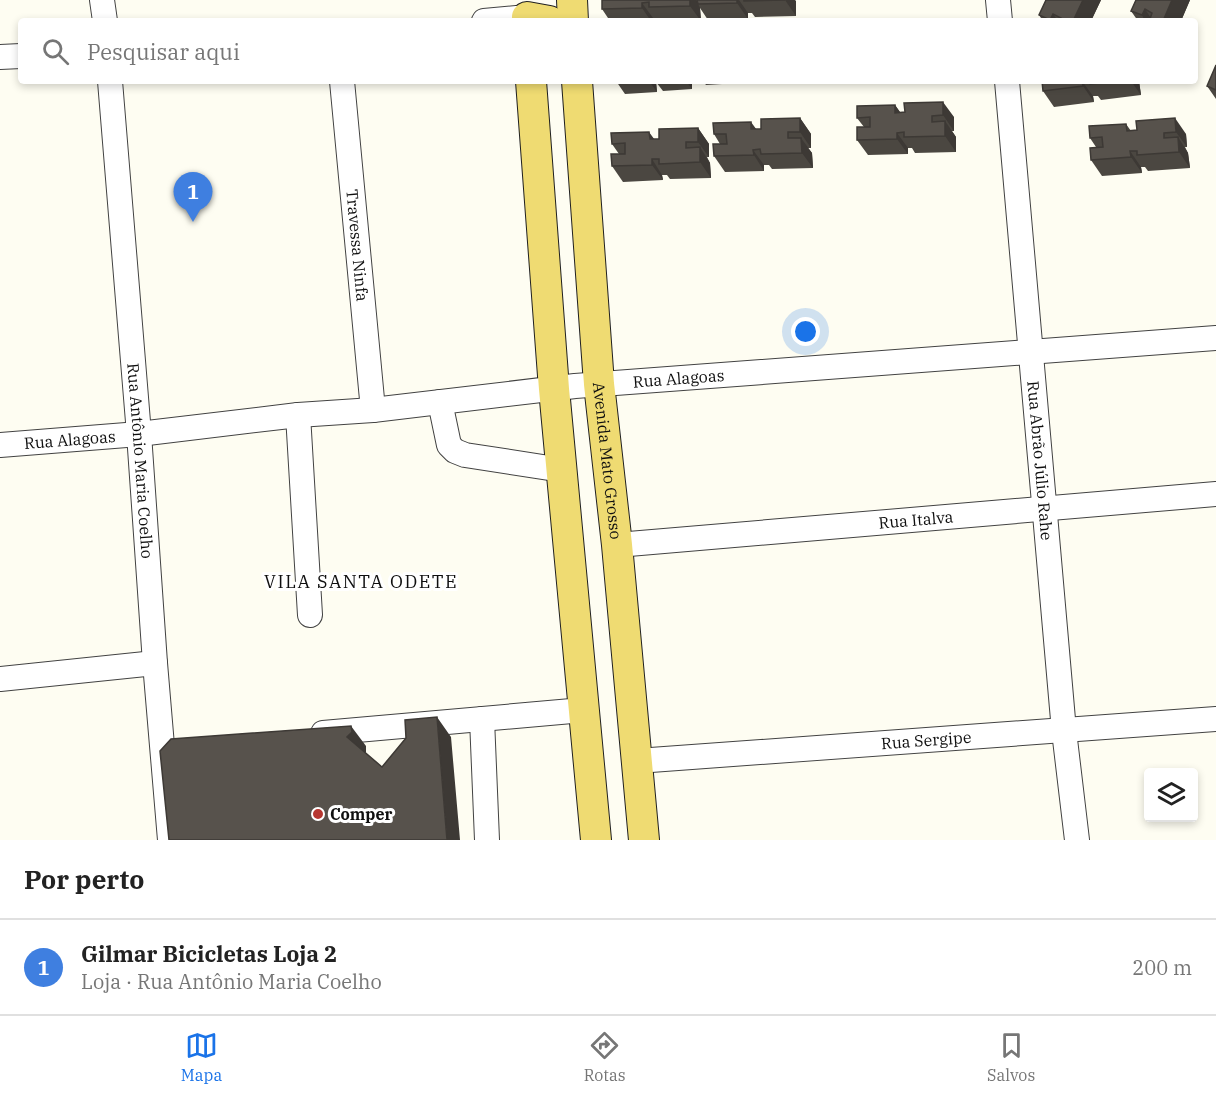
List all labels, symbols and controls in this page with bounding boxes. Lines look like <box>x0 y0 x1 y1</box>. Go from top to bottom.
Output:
search box <box>18 18 1198 84</box>
icon: search <box>39 35 72 68</box>
text: Pesquisar aqui <box>87 37 240 66</box>
pin: 1 <box>174 172 212 222</box>
street label: Travessa Ninfa <box>342 188 373 303</box>
your location <box>791 317 820 346</box>
street label: Rua Antônio Maria Coelho <box>123 362 158 559</box>
street label: Rua Alagoas <box>632 365 725 392</box>
street label: Rua Abrão Júlio Rahe <box>1023 380 1057 541</box>
street label: Avenida Mato Grosso <box>589 381 626 540</box>
street label: Rua Alagoas <box>23 426 116 453</box>
street label: Rua Italva <box>878 506 954 533</box>
district label: VILA SANTA ODETE <box>264 570 458 593</box>
street label: Rua Sergipe <box>880 727 972 753</box>
map controls <box>1144 768 1198 822</box>
button: layers <box>1144 768 1198 822</box>
place label: Comper <box>330 804 393 824</box>
marker: Comper <box>311 807 325 821</box>
text: Por perto <box>24 862 144 896</box>
text: Gilmar Bicicletas Loja 2 <box>81 939 337 968</box>
text: 1 <box>38 954 50 981</box>
text: 200 m <box>1132 954 1192 981</box>
text: Loja · Rua Antônio Maria Coelho <box>81 968 382 995</box>
tab: Mapa <box>181 1029 222 1085</box>
tab: Rotas <box>584 1029 625 1085</box>
tab: Salvos <box>987 1029 1035 1085</box>

